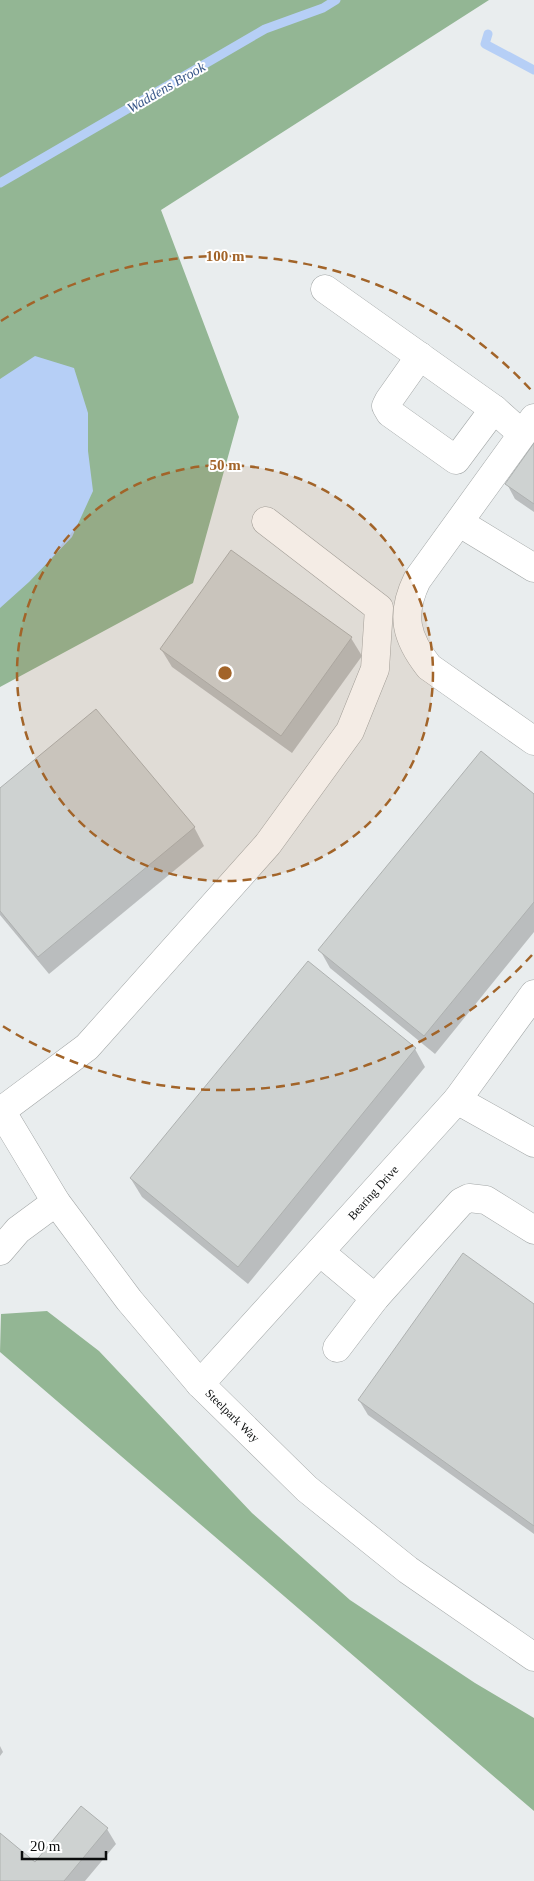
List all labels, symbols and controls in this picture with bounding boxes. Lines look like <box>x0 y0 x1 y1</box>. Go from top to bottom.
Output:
water label: Waddens Brook <box>125 59 208 116</box>
text: 100 m <box>206 248 245 264</box>
text: 50 m <box>209 457 241 473</box>
centre of rings <box>216 664 234 682</box>
street label: Bearing Drive <box>345 1163 401 1223</box>
street label: Steelpark Way <box>202 1386 262 1445</box>
scale bar <box>22 1828 106 1860</box>
text: 20 m <box>30 1838 61 1854</box>

